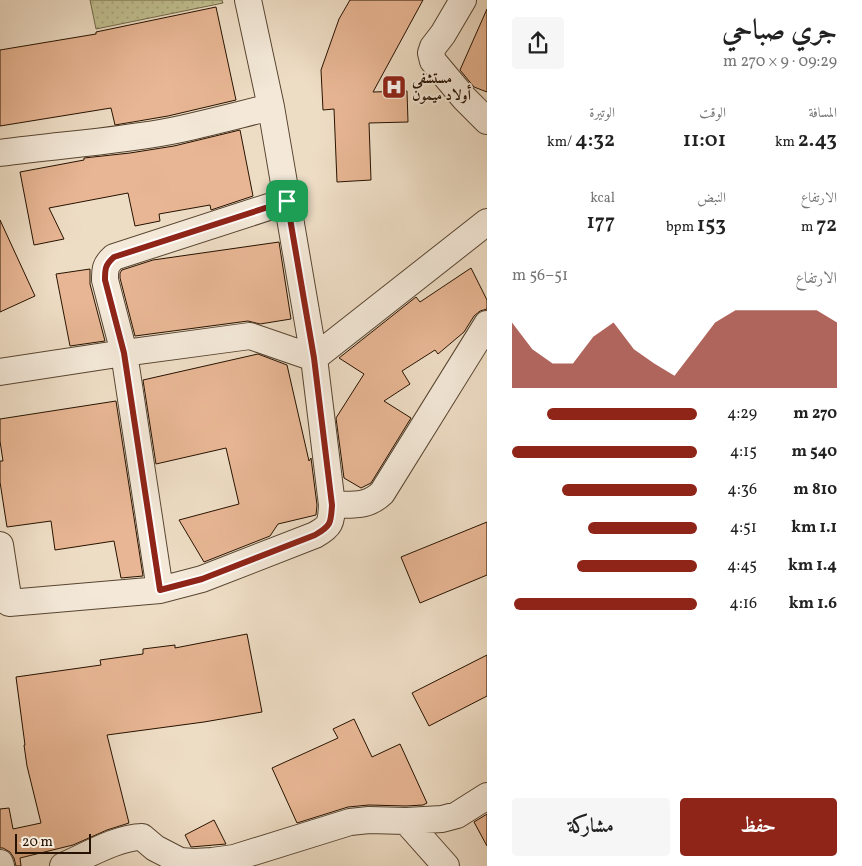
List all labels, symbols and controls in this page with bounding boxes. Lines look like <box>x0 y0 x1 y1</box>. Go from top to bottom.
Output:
text: جري صباحي <box>722 12 837 51</box>
button: share <box>512 17 564 69</box>
text: 09:29 · 9 × 270 m <box>723 51 837 73</box>
place label: مستشفى أولاد ميمون <box>411 69 472 107</box>
hospital icon: مستشفى أولاد ميمون <box>381 74 407 100</box>
text: الوتيرة <box>589 104 615 123</box>
text: الوقت <box>699 104 726 123</box>
text: المسافة <box>808 104 837 123</box>
text: 4:32 <box>575 126 615 155</box>
text: 11:01 <box>683 126 726 155</box>
text: 2.43 <box>798 126 837 155</box>
text: /km <box>547 133 575 152</box>
text: km <box>775 133 798 152</box>
pin <box>266 180 308 222</box>
icon: arrive <box>273 187 301 215</box>
text: kcal <box>590 189 615 208</box>
text: النبض <box>697 189 726 208</box>
text: الارتفاع <box>801 189 837 208</box>
text: 177 <box>586 208 615 237</box>
text: 153 <box>697 211 726 240</box>
text: 72 <box>816 211 837 240</box>
text: bpm <box>666 218 697 237</box>
text: m <box>801 218 816 237</box>
text: 51–56 m <box>512 265 568 287</box>
text: الارتفاع <box>795 268 837 290</box>
text: 4:29 <box>727 403 757 425</box>
text: 270 m <box>793 403 837 425</box>
text: 4:15 <box>730 441 757 463</box>
text: 540 m <box>791 441 837 463</box>
text: 4:36 <box>727 479 757 501</box>
text: 810 m <box>793 479 837 501</box>
text: 4:51 <box>730 517 757 539</box>
text: 1.1 km <box>791 517 837 539</box>
text: 4:45 <box>727 555 757 577</box>
text: 1.4 km <box>788 555 837 577</box>
text: 4:16 <box>729 593 757 615</box>
text: 1.6 km <box>789 593 837 615</box>
button: مشاركة <box>512 798 670 856</box>
button: حفظ <box>680 798 837 856</box>
scale bar <box>15 831 91 854</box>
text: 20 m <box>22 833 53 852</box>

